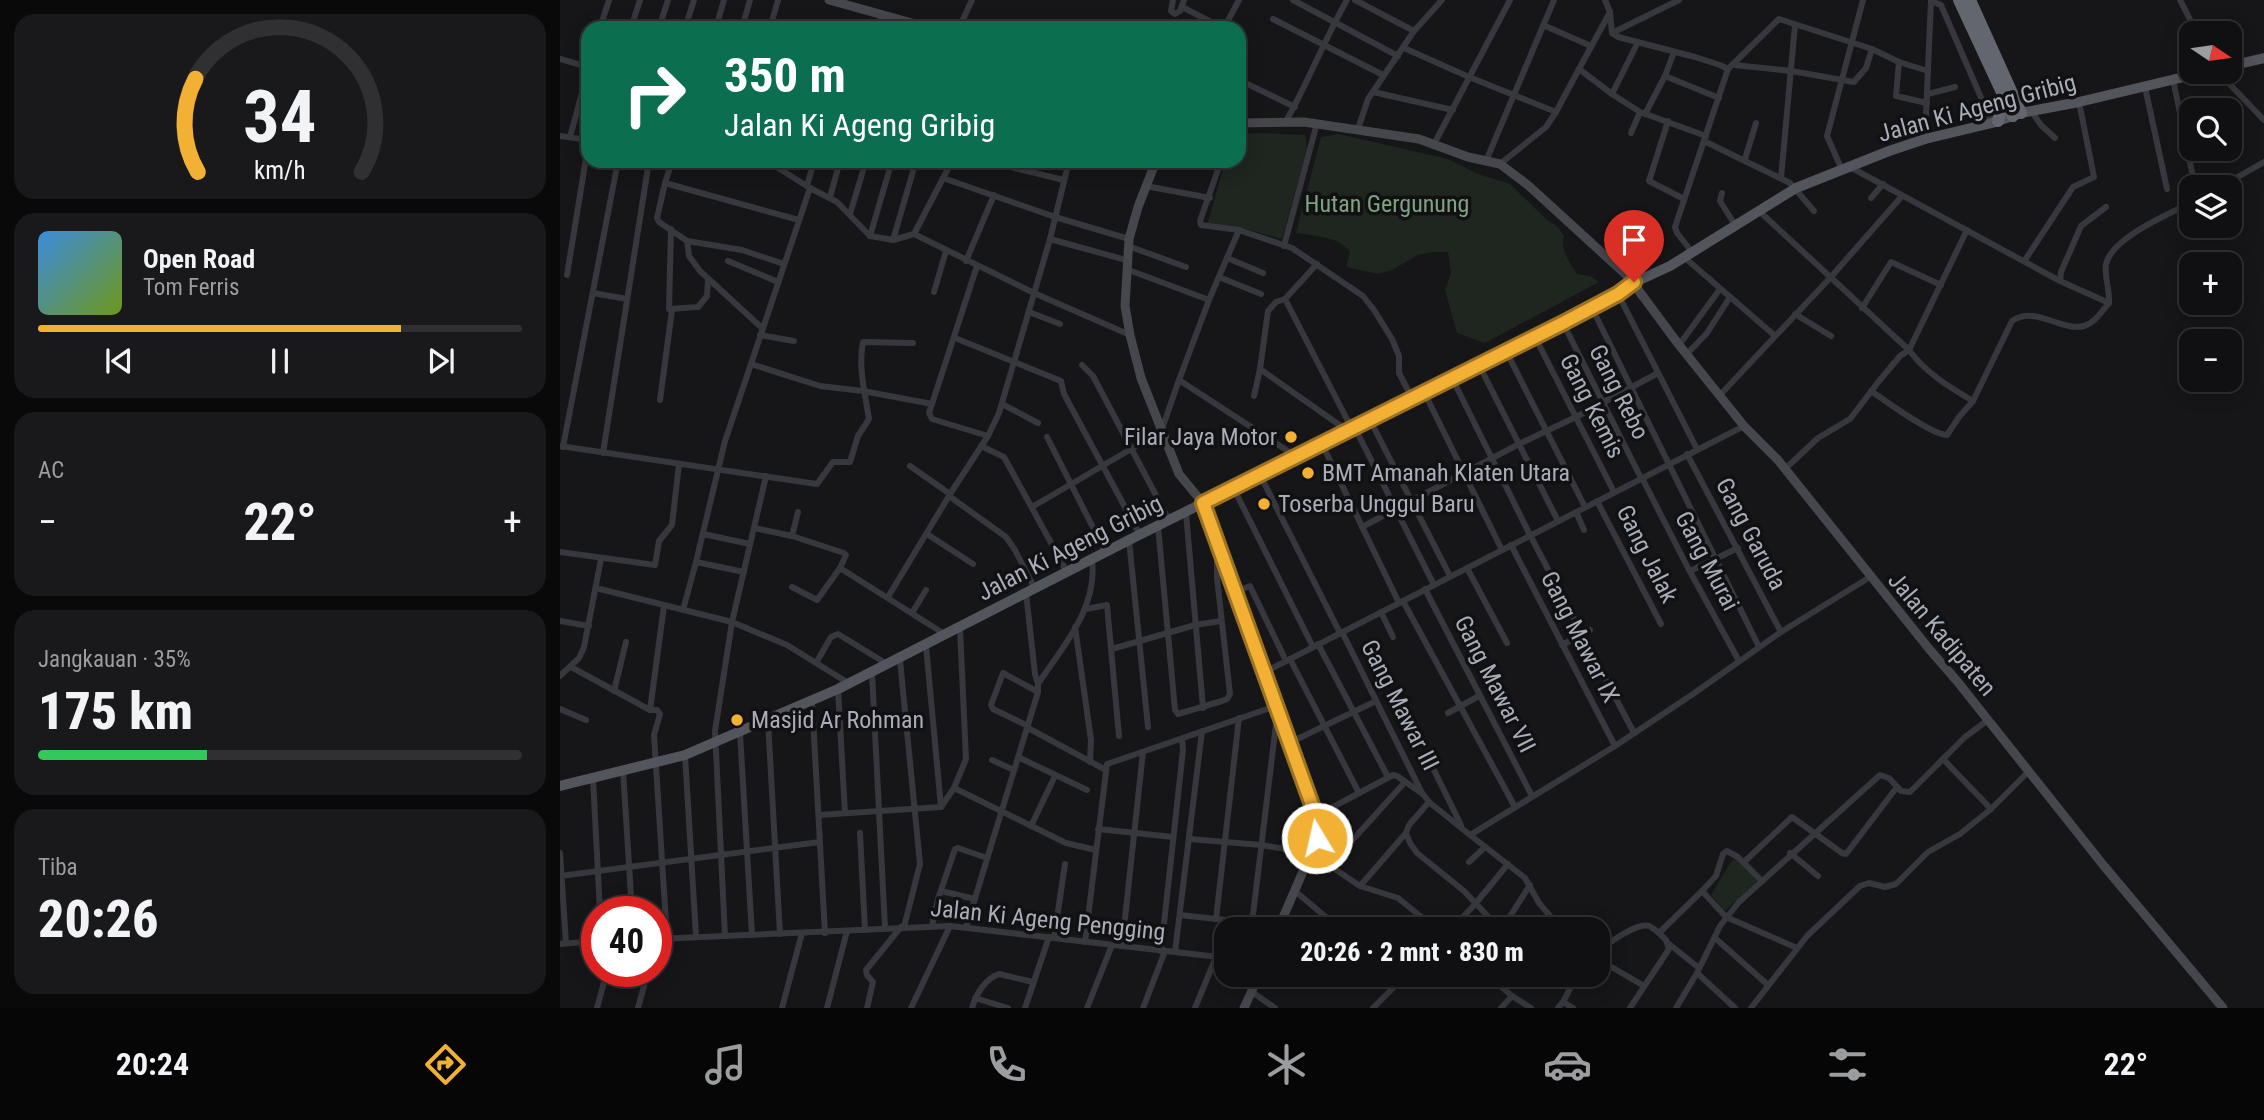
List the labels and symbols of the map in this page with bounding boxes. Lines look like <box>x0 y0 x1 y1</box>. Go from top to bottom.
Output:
north arrow <box>2179 21 2242 84</box>
street label: Jalan Ki Ageng Gribig <box>1875 68 2079 148</box>
park label: Hutan Gergunung <box>1305 190 1469 218</box>
pin <box>1604 210 1664 282</box>
street label: Gang Rebo <box>1583 340 1655 444</box>
street label: Gang Kemis <box>1554 349 1630 463</box>
place label: Filar Jaya Motor <box>1124 423 1277 451</box>
marker: Filar Jaya Motor <box>1283 429 1299 445</box>
place label: BMT Amanah Klaten Utara <box>1322 459 1570 487</box>
marker: BMT Amanah Klaten Utara <box>1300 465 1316 481</box>
street label: Gang Garuda <box>1710 473 1792 595</box>
street label: Jalan Ki Ageng Gribig <box>973 489 1167 607</box>
place label: Toserba Unggul Baru <box>1278 490 1475 518</box>
marker: Toserba Unggul Baru <box>1256 496 1272 512</box>
street label: Gang Jalak <box>1611 501 1684 608</box>
street label: Gang Murai <box>1669 507 1745 615</box>
street label: Gang Mawar IX <box>1535 567 1625 707</box>
street label: Jalan Kadipaten <box>1882 567 2002 701</box>
street label: Gang Mawar VII <box>1449 611 1541 757</box>
street label: Gang Mawar III <box>1355 635 1445 775</box>
place label: Masjid Ar Rohman <box>751 706 924 734</box>
marker: Masjid Ar Rohman <box>729 712 745 728</box>
position arrow <box>1280 801 1354 875</box>
street label: Jalan Ki Ageng Pengging <box>929 894 1167 946</box>
speed limit sign: 40 <box>581 896 672 987</box>

